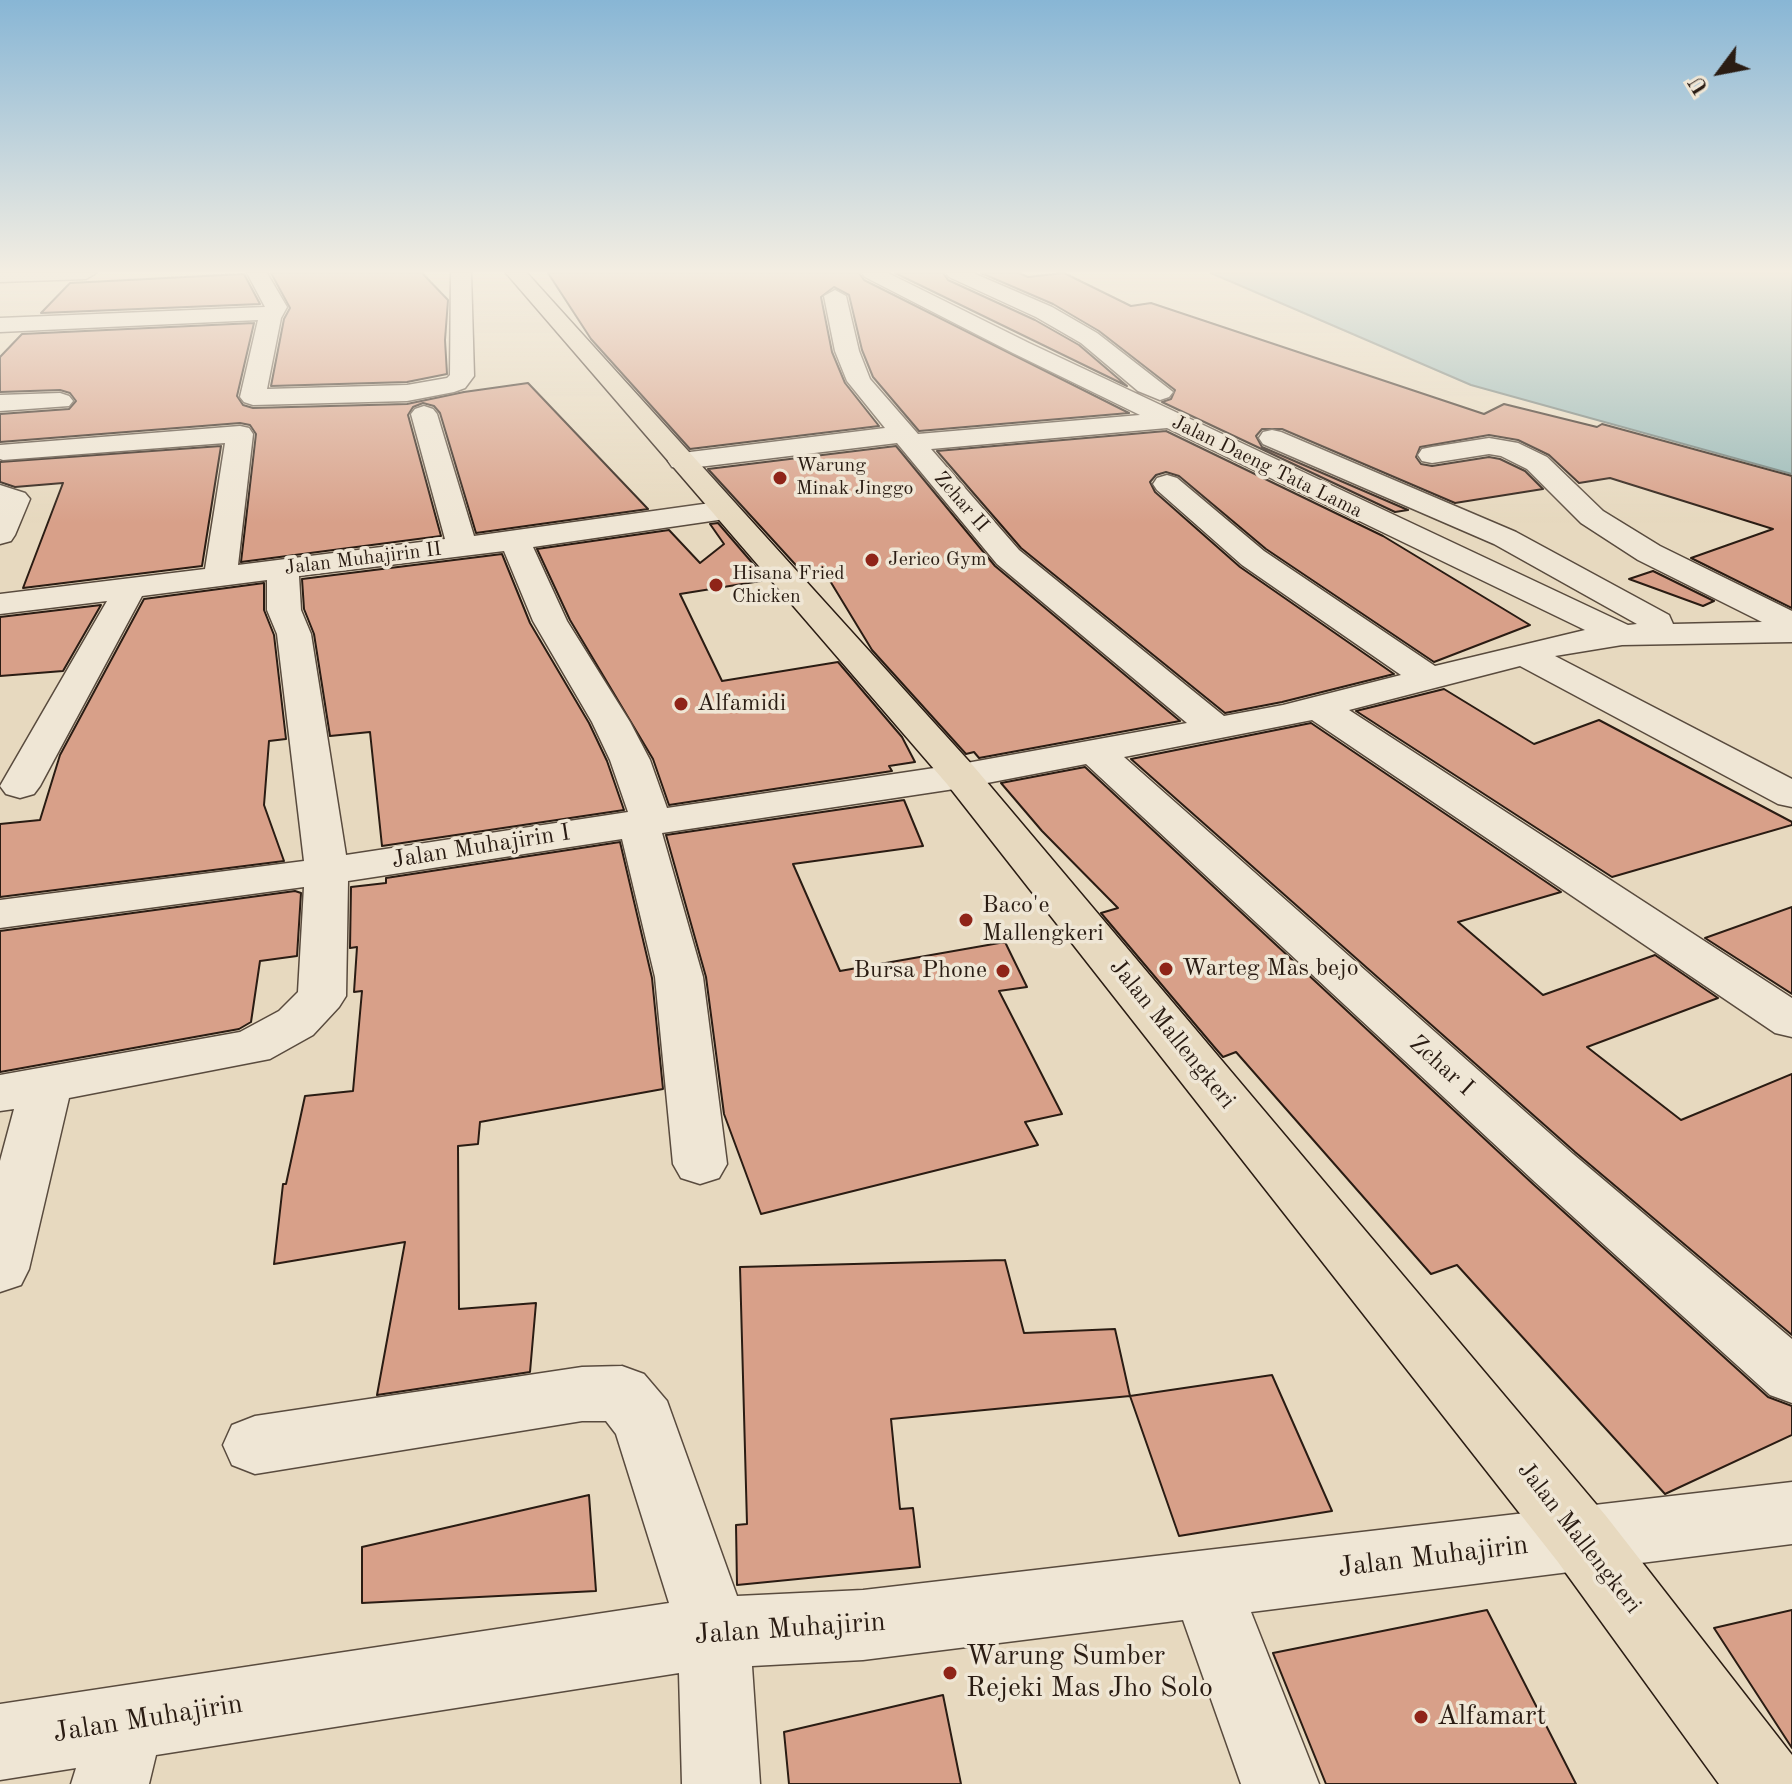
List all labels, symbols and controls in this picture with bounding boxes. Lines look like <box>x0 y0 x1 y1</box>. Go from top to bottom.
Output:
north arrow <box>1680 32 1760 112</box>
text: U <box>1686 71 1714 98</box>
street label: Jalan Daeng Tata Lama <box>1168 410 1366 524</box>
place label: Warung Minak Jinggo <box>796 454 913 501</box>
street label: Zchar II <box>928 467 994 537</box>
marker: Warung Minak Jinggo <box>771 469 789 487</box>
street label: Jalan Muhajirin II <box>283 537 443 581</box>
place label: Jerico Gym <box>888 548 987 572</box>
marker: Jerico Gym <box>863 551 881 569</box>
place label: Hisana Fried Chicken <box>732 562 845 609</box>
marker: Hisana Fried Chicken <box>707 576 725 594</box>
place label: Alfamidi <box>697 690 786 718</box>
marker: Alfamidi <box>672 695 690 713</box>
street label: Jalan Muhajirin I <box>390 819 572 875</box>
place label: Baco'e Mallengkeri <box>982 892 1104 948</box>
marker: Baco'e Mallengkeri <box>957 911 975 929</box>
street label: Jalan Mallengkeri <box>1103 953 1241 1115</box>
place label: Warteg Mas bejo <box>1182 955 1359 983</box>
place label: Bursa Phone <box>854 957 987 985</box>
marker: Warteg Mas bejo <box>1157 960 1175 978</box>
marker: Bursa Phone <box>994 962 1012 980</box>
street label: Zchar I <box>1403 1030 1479 1102</box>
street label: Jalan Mallengkeri <box>1511 1456 1647 1620</box>
street label: Jalan Muhajirin <box>1336 1529 1530 1585</box>
street label: Jalan Muhajirin <box>693 1606 887 1652</box>
place label: Warung Sumber Rejeki Mas Jho Solo <box>966 1640 1213 1706</box>
marker: Warung Sumber Rejeki Mas Jho Solo <box>941 1664 959 1682</box>
street label: Jalan Muhajirin <box>51 1687 245 1751</box>
place label: Alfamart <box>1437 1700 1546 1734</box>
marker: Alfamart <box>1412 1708 1430 1726</box>

